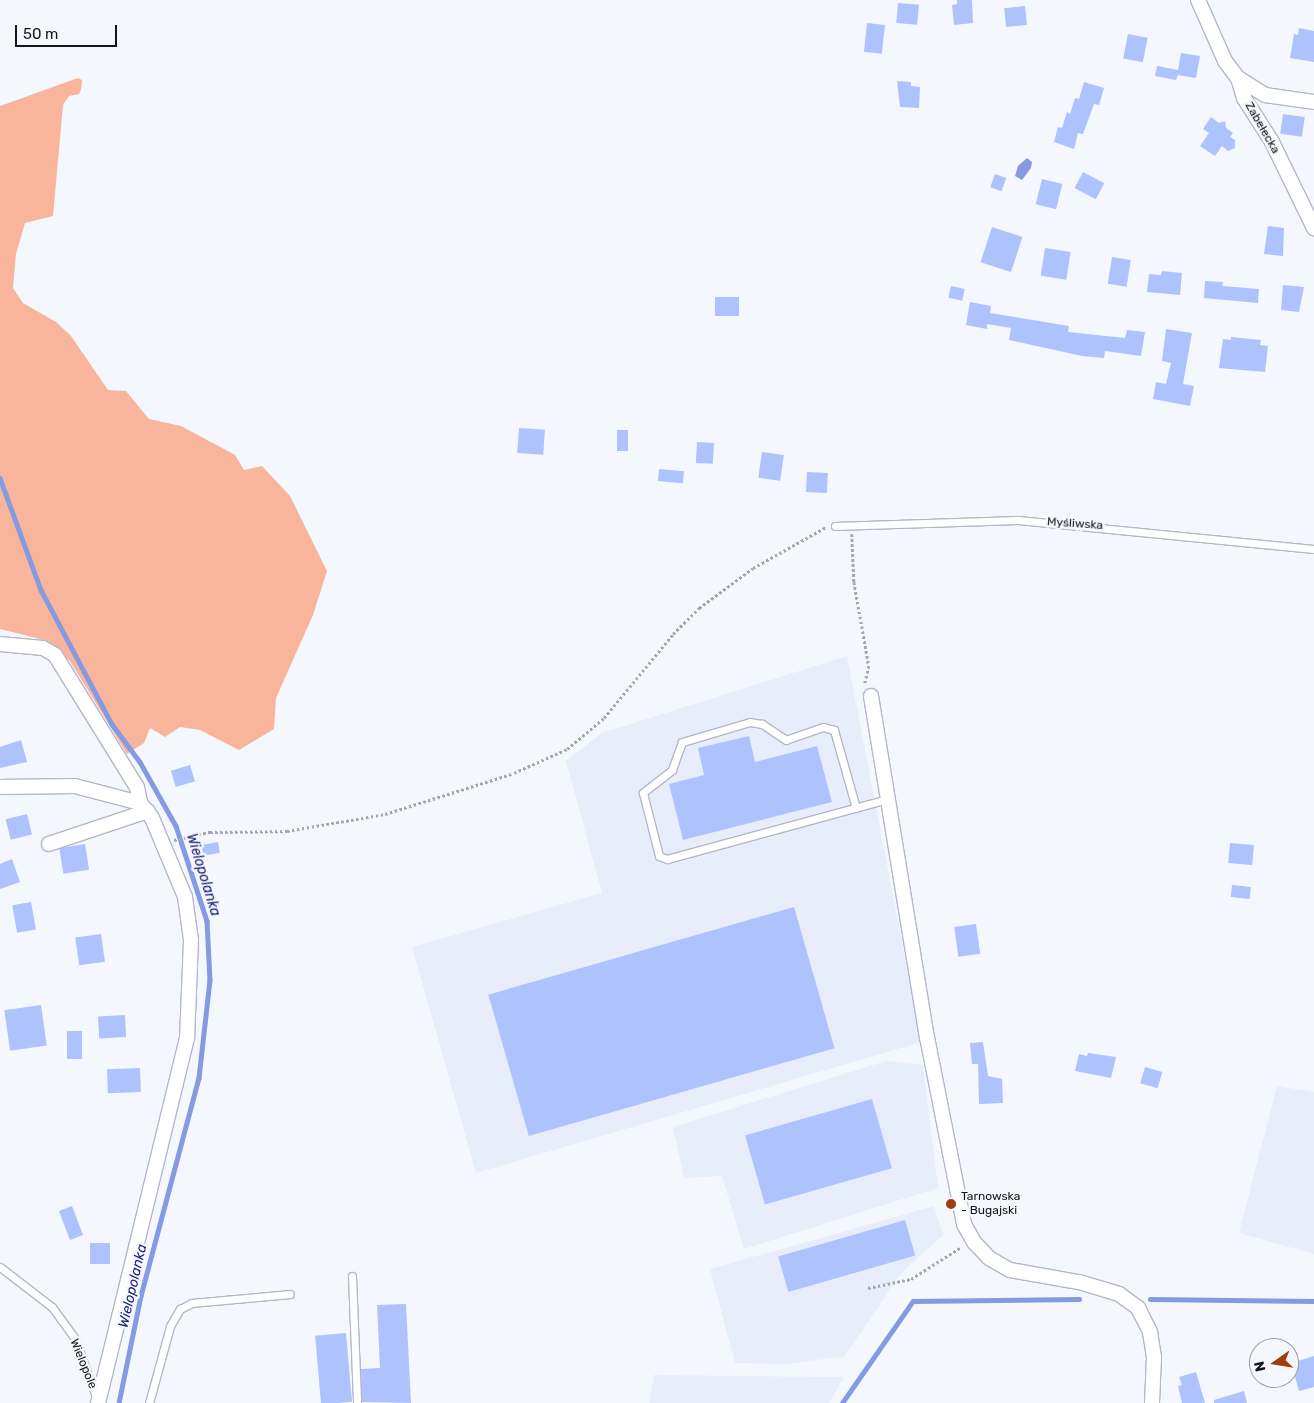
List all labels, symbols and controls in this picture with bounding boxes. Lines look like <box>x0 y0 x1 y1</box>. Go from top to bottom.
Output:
scale bar <box>18 15 120 47</box>
text: 50 m <box>23 25 58 43</box>
street label: Zabełecka <box>1242 100 1282 156</box>
street label: Myśliwska <box>1046 515 1104 533</box>
water label: Wielopolanka <box>182 832 224 918</box>
place label: Tarnowska - Bugajski <box>961 1190 1020 1218</box>
marker: Tarnowska - Bugajski <box>945 1198 957 1210</box>
water label: Wielopolanka <box>115 1242 151 1330</box>
street label: Wielopole <box>66 1337 100 1391</box>
north arrow <box>1249 1338 1299 1388</box>
text: N <box>1250 1359 1269 1373</box>

